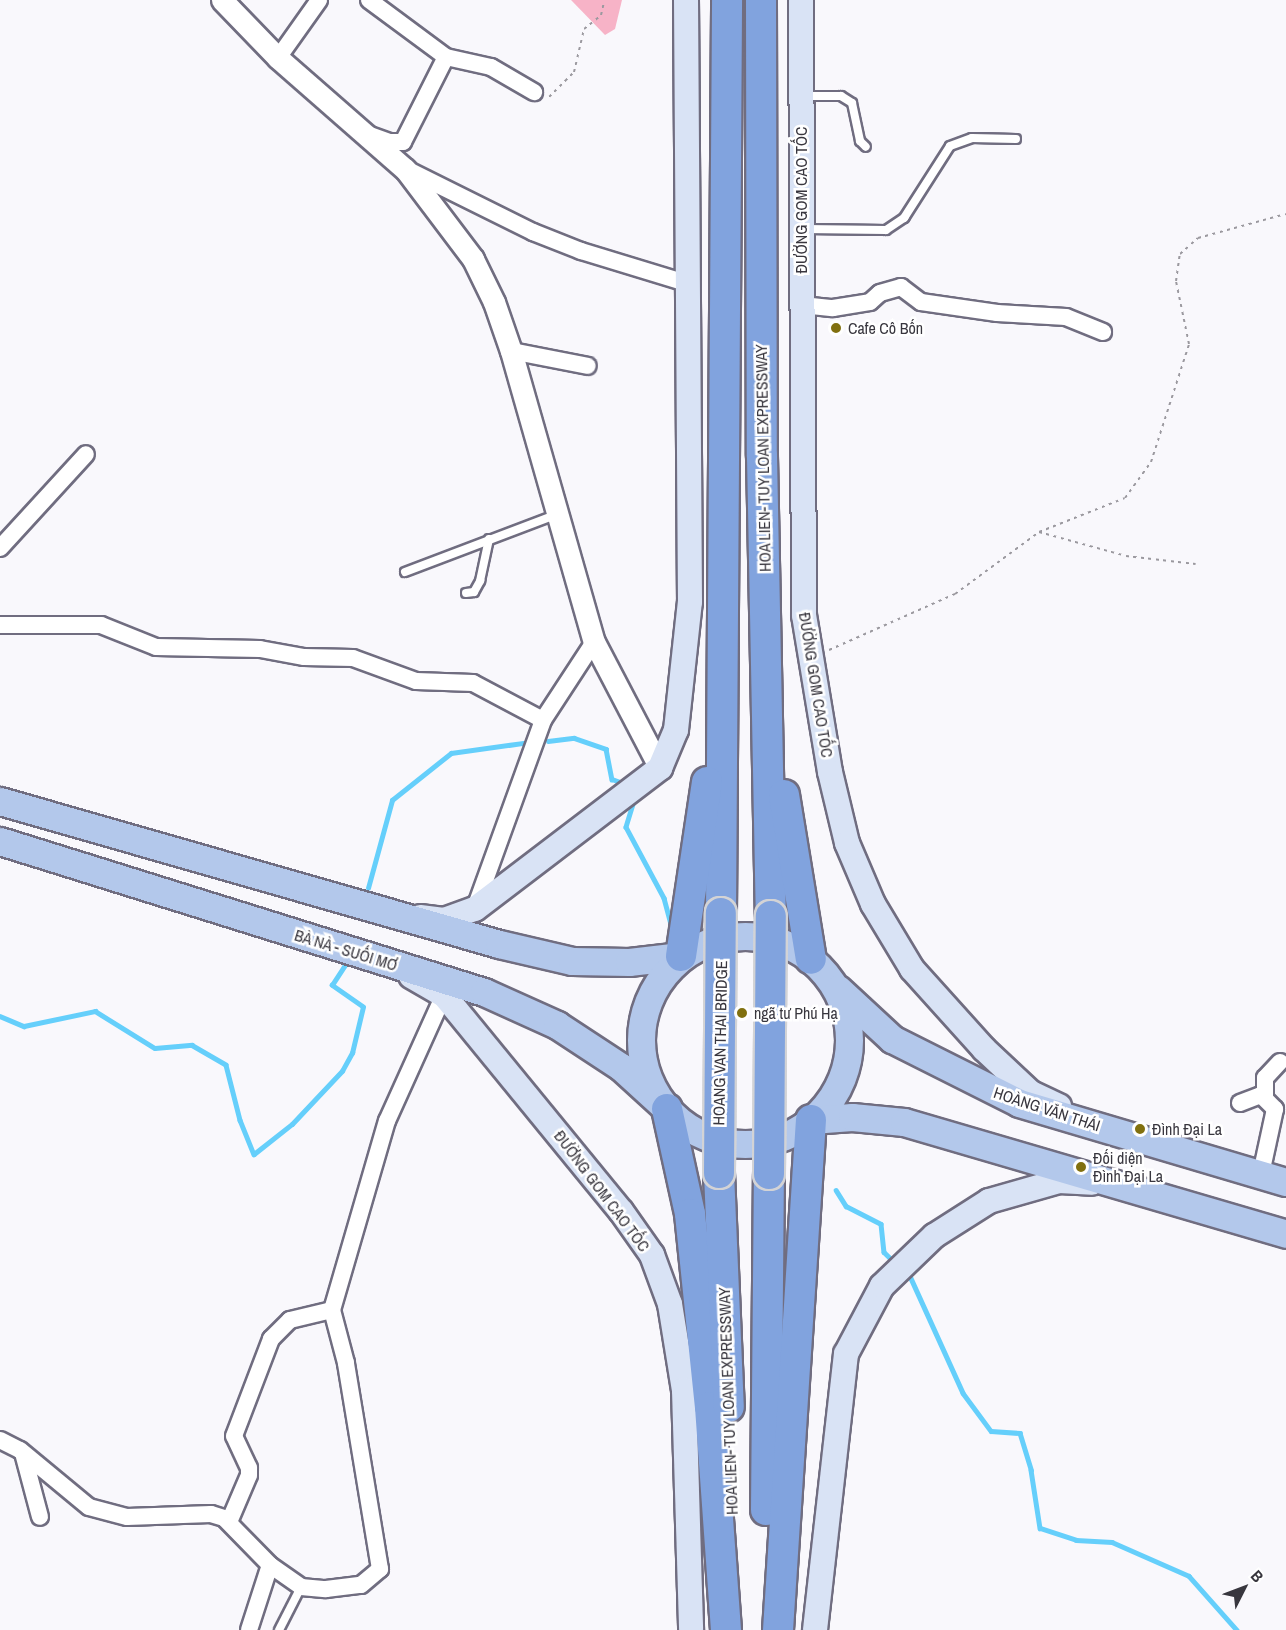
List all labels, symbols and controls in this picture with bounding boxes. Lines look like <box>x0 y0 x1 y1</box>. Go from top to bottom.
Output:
street label: ĐƯỜNG GOM CAO TỐC <box>791 126 811 274</box>
place label: Cafe Cô Bốn <box>848 318 923 338</box>
marker: Cafe Cô Bốn <box>829 321 843 335</box>
street label: HOA LIEN- TUY LOAN EXPRESSWAY <box>751 343 775 573</box>
street label: ĐƯỜNG GOM CAO TỐC <box>795 611 837 759</box>
street label: BÀ NÀ - SUỐI MƠ <box>292 925 400 975</box>
street label: HOANG VAN THAI BRIDGE <box>709 960 731 1126</box>
place label: ngã tư Phú Hạ <box>754 1003 838 1023</box>
marker: ngã tư Phú Hạ <box>735 1006 749 1020</box>
street label: HOÀNG VĂN THÁI <box>991 1083 1103 1135</box>
place label: Đình Đại La <box>1152 1119 1222 1139</box>
marker: Đình Đại La <box>1133 1122 1147 1136</box>
street label: ĐƯỜNG GOM CAO TỐC <box>550 1127 654 1255</box>
place label: Đối diện Đình Đại La <box>1093 1148 1163 1186</box>
marker: Đối diện Đình Đại La <box>1074 1160 1088 1174</box>
street label: HOA LIEN- TUY LOAN EXPRESSWAY <box>714 1286 742 1516</box>
north arrow <box>1214 1558 1274 1618</box>
text: B <box>1246 1565 1269 1587</box>

